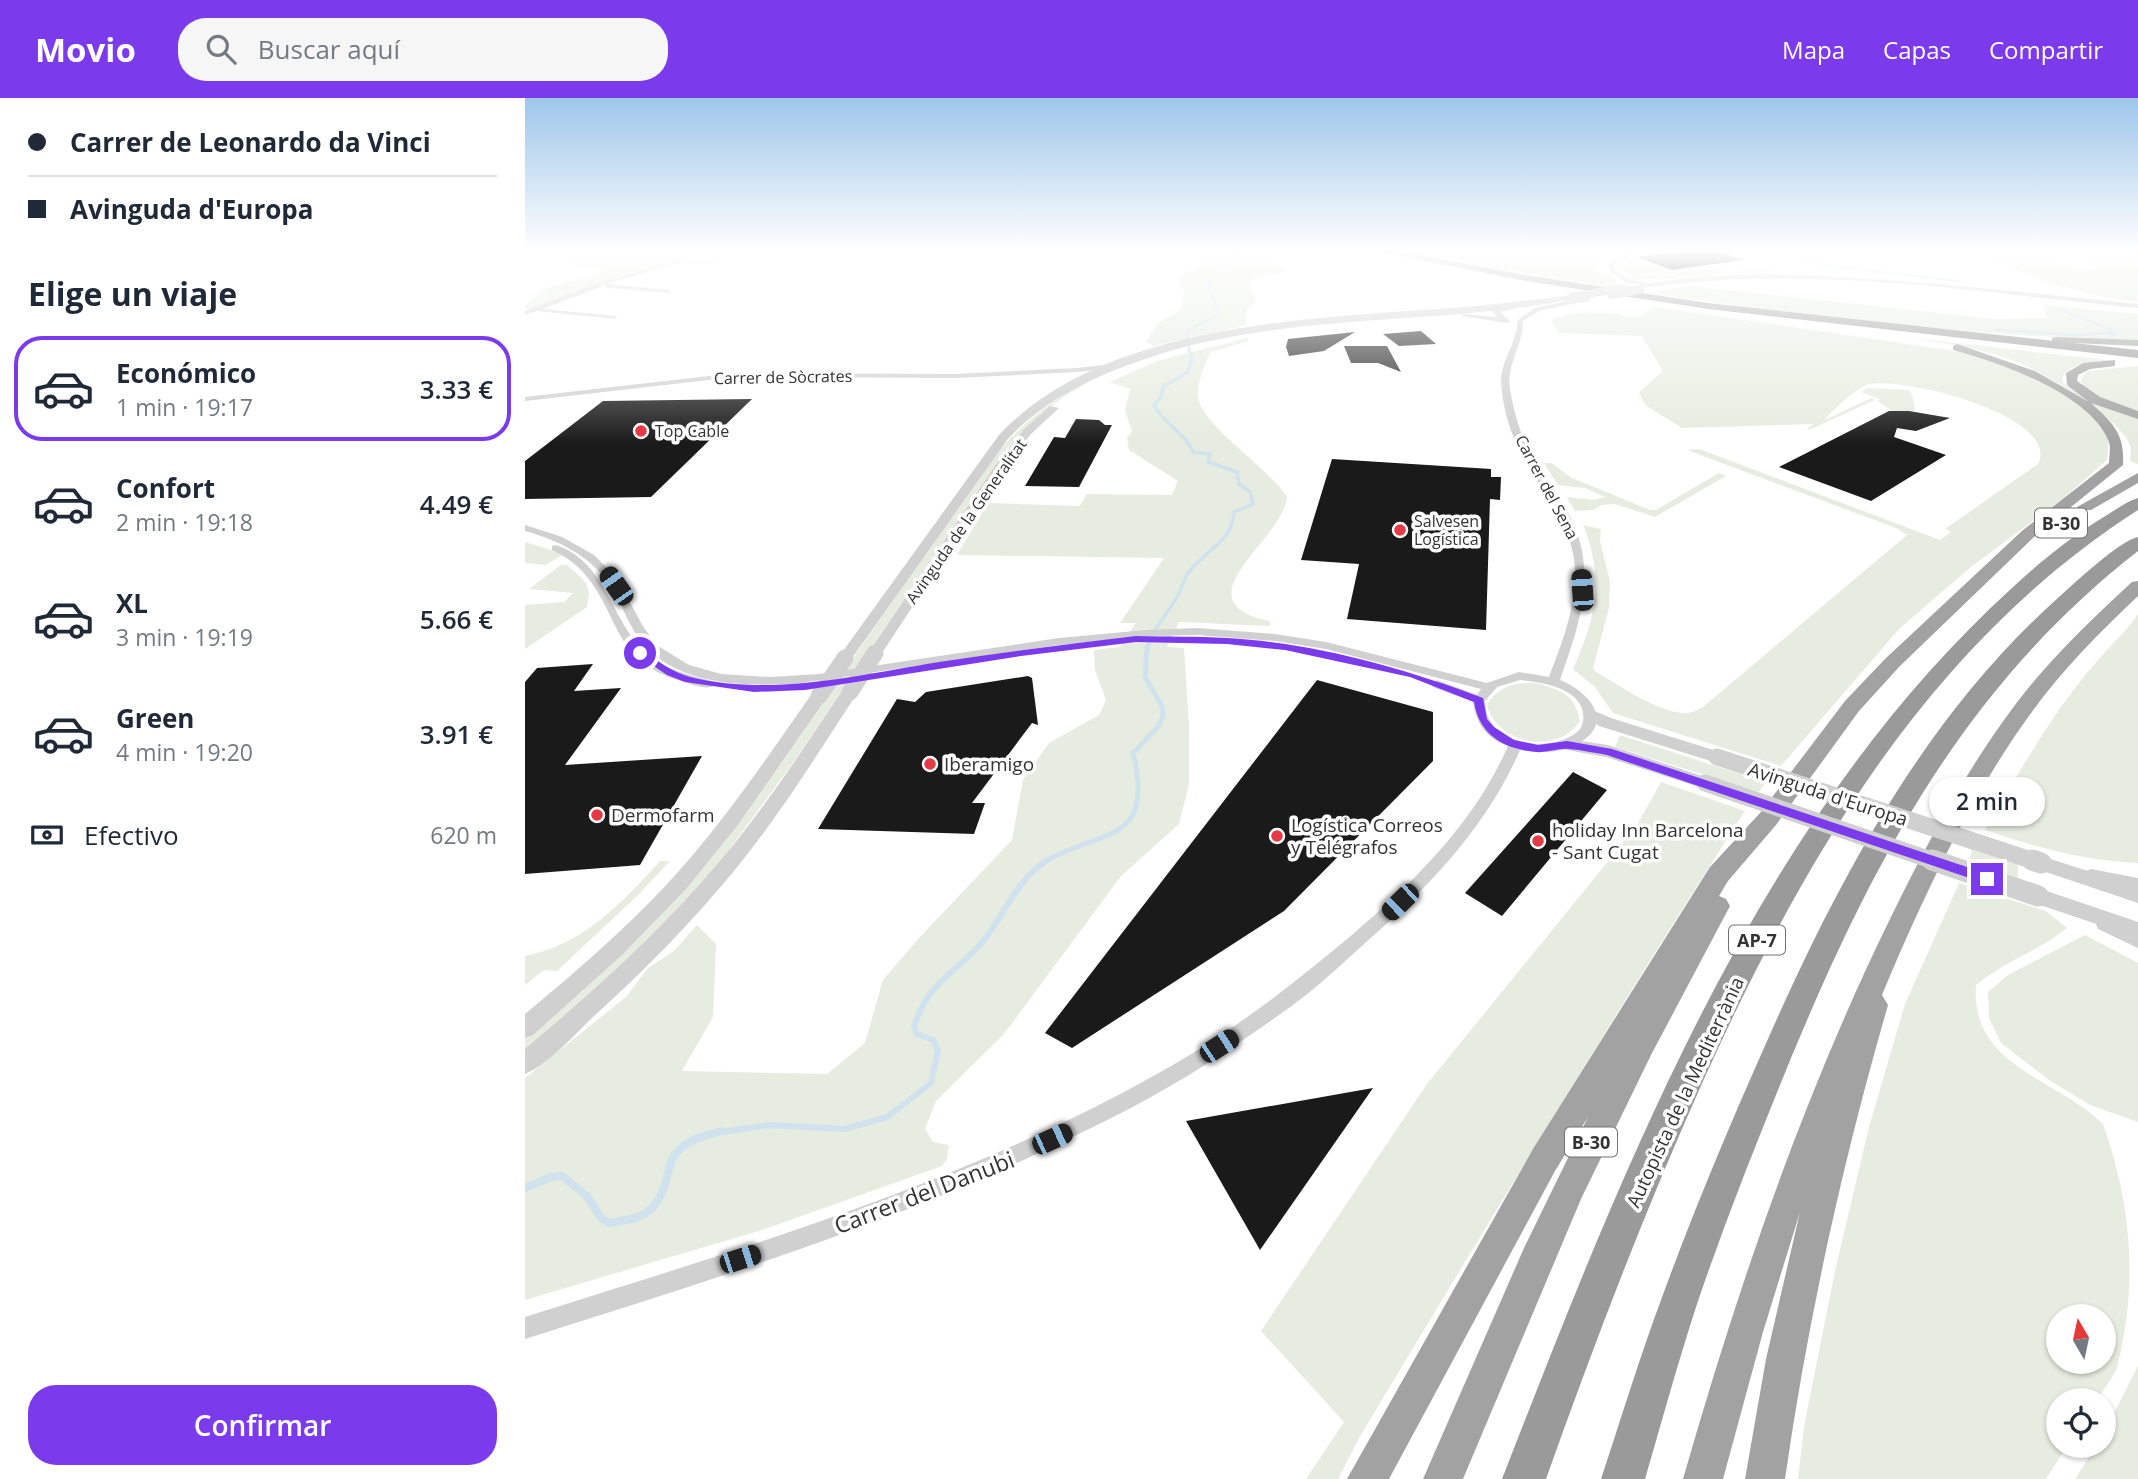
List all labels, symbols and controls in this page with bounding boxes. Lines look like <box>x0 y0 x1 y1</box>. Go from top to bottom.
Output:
search box <box>178 18 668 81</box>
text: Movio <box>35 27 136 72</box>
icon: search <box>202 30 240 68</box>
text: Buscar aquí <box>258 31 400 67</box>
text: Mapa <box>1782 33 1845 66</box>
text: Capas <box>1883 33 1951 66</box>
text: Compartir <box>1989 33 2103 66</box>
text: Carrer de Leonardo da Vinci <box>70 124 431 160</box>
text: Avinguda d'Europa <box>70 191 314 227</box>
text: Elige un viaje <box>28 272 237 315</box>
text: Económico <box>116 355 256 391</box>
icon: car <box>32 357 95 420</box>
street label: Carrer de Sòcrates <box>714 365 852 389</box>
text: 3.33 € <box>420 371 493 407</box>
text: 1 min · 19:17 <box>116 391 253 423</box>
place label: Top Cable <box>655 420 729 442</box>
marker: Top Cable <box>633 423 649 439</box>
street label: Carrer del Sena <box>1510 431 1584 543</box>
street label: Avinguda de la Generalitat <box>901 434 1032 608</box>
text: Confort <box>116 470 215 506</box>
icon: car <box>32 472 95 535</box>
text: 4.49 € <box>420 486 493 522</box>
text: 2 min · 19:18 <box>116 506 253 538</box>
road number: B-30 <box>2035 508 2087 538</box>
place label: Salvesen Logística <box>1414 510 1479 550</box>
marker: Salvesen Logística <box>1392 522 1408 538</box>
car <box>596 563 637 609</box>
car <box>1571 568 1594 612</box>
text: XL <box>116 585 148 621</box>
icon: car <box>32 587 95 650</box>
text: 5.66 € <box>420 601 493 637</box>
text: 3 min · 19:19 <box>116 621 253 653</box>
route start <box>624 637 656 669</box>
text: Green <box>116 700 194 736</box>
icon: car <box>32 702 95 765</box>
text: 3.91 € <box>420 716 493 752</box>
text: 4 min · 19:20 <box>116 736 253 768</box>
place label: Iberamigo <box>944 751 1034 777</box>
marker: Iberamigo <box>922 756 938 772</box>
street label: Avinguda d'Europa <box>1745 756 1911 832</box>
callout: 2 min <box>1929 778 2045 826</box>
text: 2 min <box>1956 785 2018 817</box>
place label: Dermofarm <box>611 802 715 828</box>
marker: Dermofarm <box>589 807 605 823</box>
place label: Logística Correos y Telégrafos <box>1291 812 1443 860</box>
icon: cash <box>28 816 66 854</box>
text: Efectivo <box>84 817 179 853</box>
place label: holiday Inn Barcelona - Sant Cugat <box>1552 817 1744 865</box>
text: 620 m <box>430 819 497 851</box>
marker: Logística Correos y Telégrafos <box>1269 828 1285 844</box>
marker: holiday Inn Barcelona - Sant Cugat <box>1530 833 1546 849</box>
route end <box>1971 863 2003 895</box>
car <box>1378 880 1423 924</box>
road number: AP-7 <box>1729 926 1785 954</box>
street label: Autopista de la Mediterrània <box>1620 972 1750 1212</box>
car <box>1196 1026 1243 1066</box>
car <box>1029 1121 1076 1157</box>
road number: B-30 <box>1565 1128 1617 1156</box>
street label: Carrer del Danubi <box>829 1143 1019 1241</box>
car <box>717 1243 764 1275</box>
north arrow <box>2046 1304 2116 1374</box>
map controls <box>2046 1304 2116 1458</box>
button: Confirmar <box>28 1385 497 1465</box>
button: locate <box>2046 1388 2116 1458</box>

